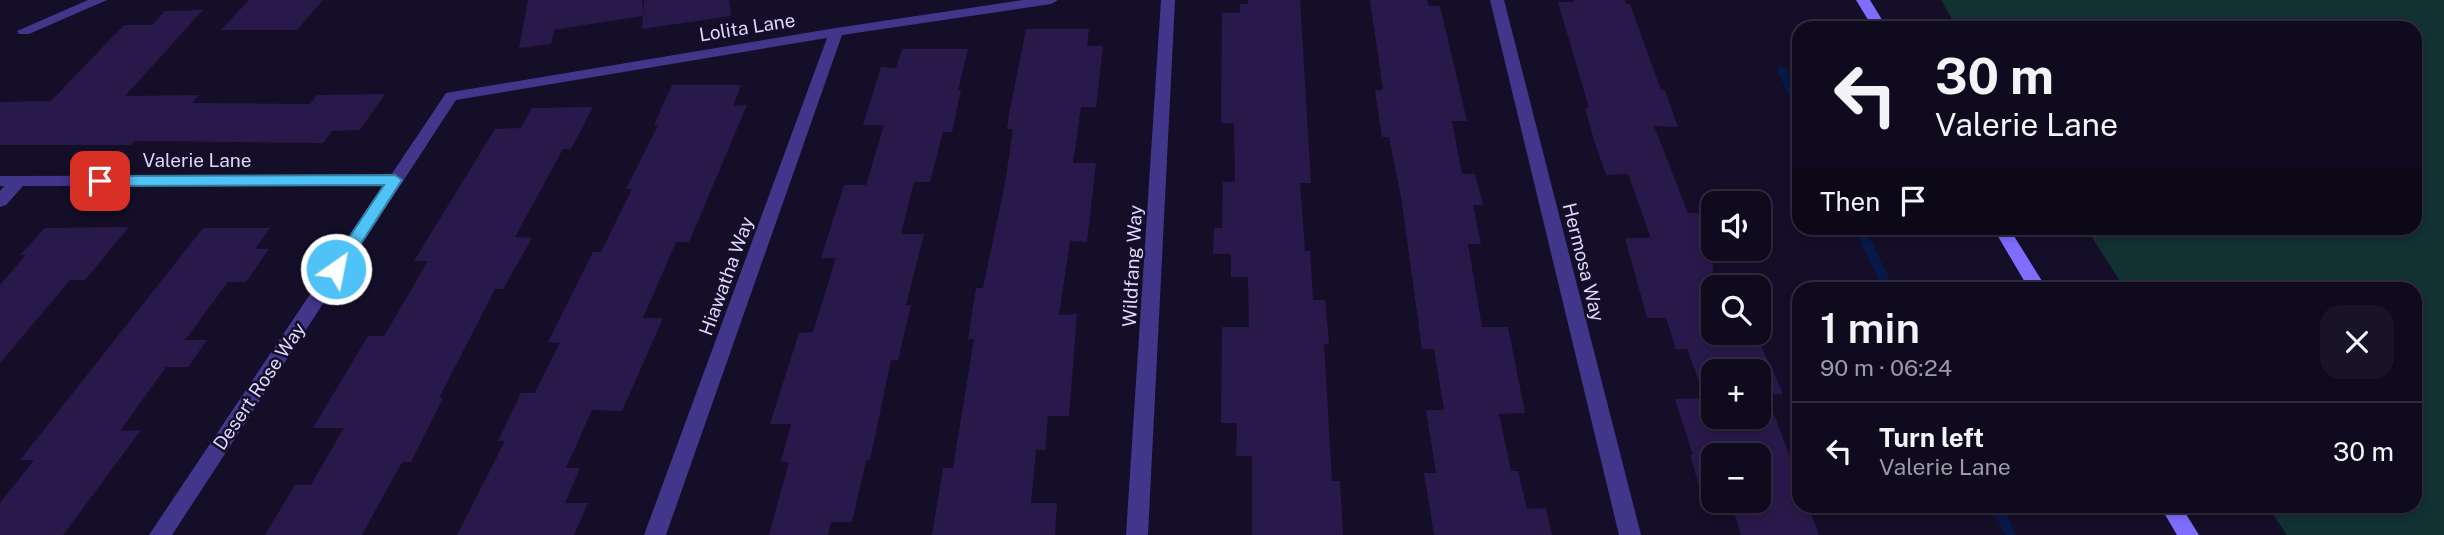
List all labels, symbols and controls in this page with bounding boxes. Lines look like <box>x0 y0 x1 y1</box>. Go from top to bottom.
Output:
street label: Lolita Lane <box>697 9 797 45</box>
text: 30 m <box>1935 47 2054 105</box>
icon: left <box>1820 49 1911 140</box>
text: Valerie Lane <box>1935 106 2118 143</box>
street label: Valerie Lane <box>143 149 251 171</box>
pin <box>70 151 130 211</box>
icon: arrive <box>81 162 119 200</box>
icon: arrive <box>1894 182 1932 220</box>
text: Then <box>1820 186 1880 217</box>
map controls <box>1701 191 1771 513</box>
button: sound <box>1701 191 1771 261</box>
street label: Hermosa Way <box>1559 200 1609 324</box>
street label: Wildfang Way <box>1118 204 1146 328</box>
street label: Hiawatha Way <box>694 214 758 338</box>
position arrow <box>299 232 373 306</box>
button: search <box>1701 275 1771 345</box>
text: 1 min <box>1820 303 1920 352</box>
button: close <box>2320 305 2394 379</box>
street label: Desert Rose Way <box>208 318 310 454</box>
text: 90 m · 06:24 <box>1820 354 1952 381</box>
button: + <box>1701 359 1771 429</box>
text: Turn left <box>1879 422 1984 453</box>
icon: left <box>1820 432 1858 470</box>
text: 30 m <box>2333 436 2394 467</box>
button: − <box>1701 443 1771 513</box>
text: Valerie Lane <box>1879 453 2011 480</box>

